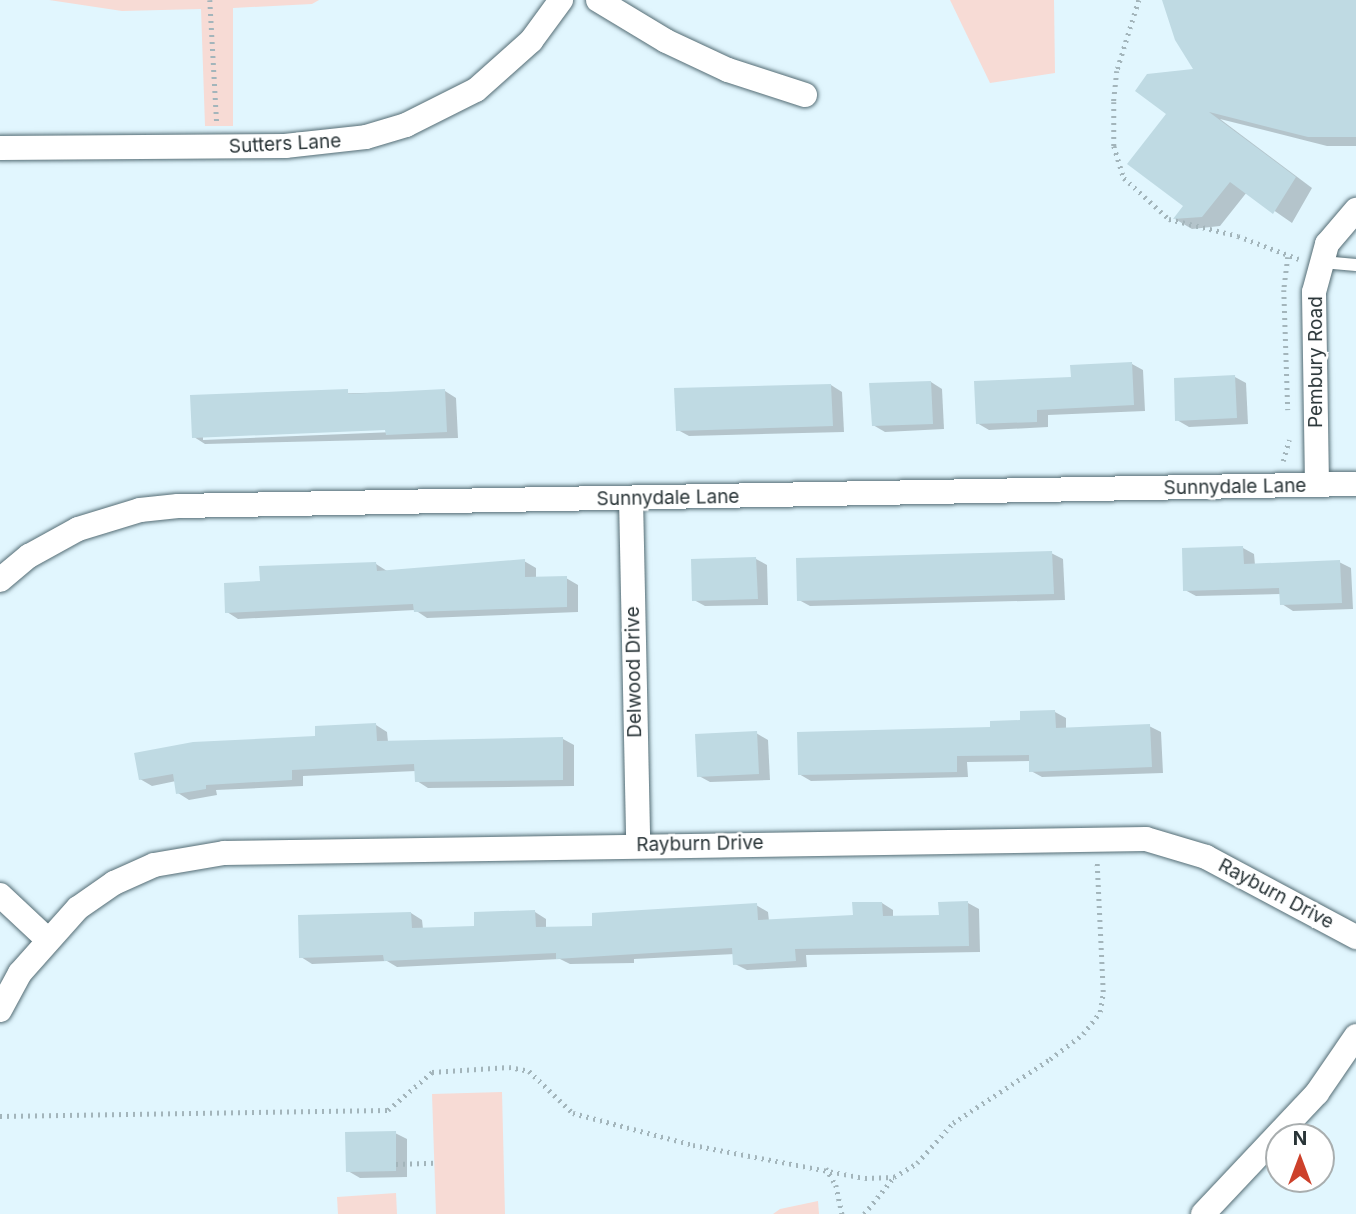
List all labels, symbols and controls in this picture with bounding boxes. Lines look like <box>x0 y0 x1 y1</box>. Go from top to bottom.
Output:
street label: Sutters Lane <box>228 130 342 158</box>
street label: Pembury Road <box>1305 296 1327 428</box>
street label: Sunnydale Lane <box>1163 474 1307 500</box>
street label: Sunnydale Lane <box>596 485 740 511</box>
street label: Delwood Drive <box>621 606 647 738</box>
street label: Rayburn Drive <box>636 831 764 857</box>
street label: Rayburn Drive <box>1214 854 1338 934</box>
north arrow <box>1265 1123 1335 1193</box>
text: N <box>1293 1127 1307 1150</box>

